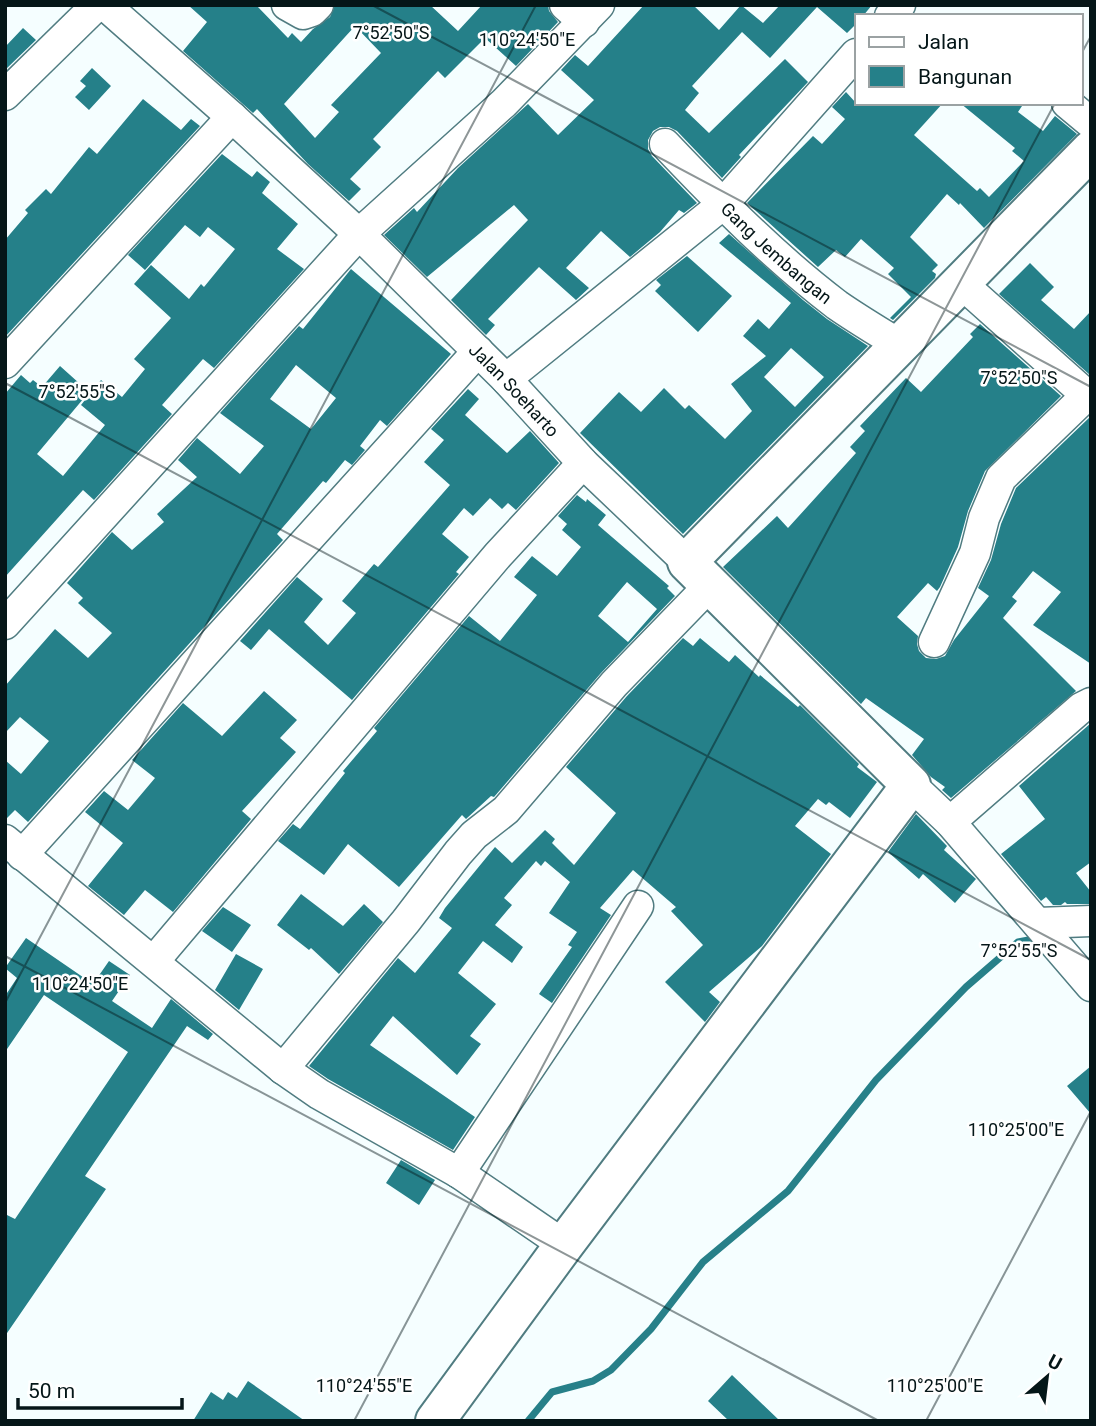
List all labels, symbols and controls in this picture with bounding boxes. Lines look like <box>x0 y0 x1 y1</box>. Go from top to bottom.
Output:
legend <box>855 14 1082 105</box>
text: 7°52'50"S <box>353 22 430 43</box>
text: 110°24'50"E <box>479 29 575 50</box>
text: Jalan <box>918 30 969 54</box>
text: Bangunan <box>918 65 1012 89</box>
street label: Gang Jembangan <box>717 198 836 308</box>
street label: Jalan Soeharto <box>465 338 564 441</box>
text: 7°52'50"S <box>981 367 1058 388</box>
text: 7°52'55"S <box>39 381 116 402</box>
text: 7°52'55"S <box>981 940 1058 961</box>
text: 110°24'50"E <box>32 973 128 994</box>
text: 110°25'00"E <box>968 1119 1064 1140</box>
north arrow <box>1012 1342 1082 1412</box>
text: U <box>1044 1349 1066 1376</box>
scale bar <box>18 1366 182 1410</box>
text: 110°24'55"E <box>316 1375 412 1396</box>
text: 110°25'00"E <box>887 1375 983 1396</box>
text: 50 m <box>28 1379 75 1403</box>

